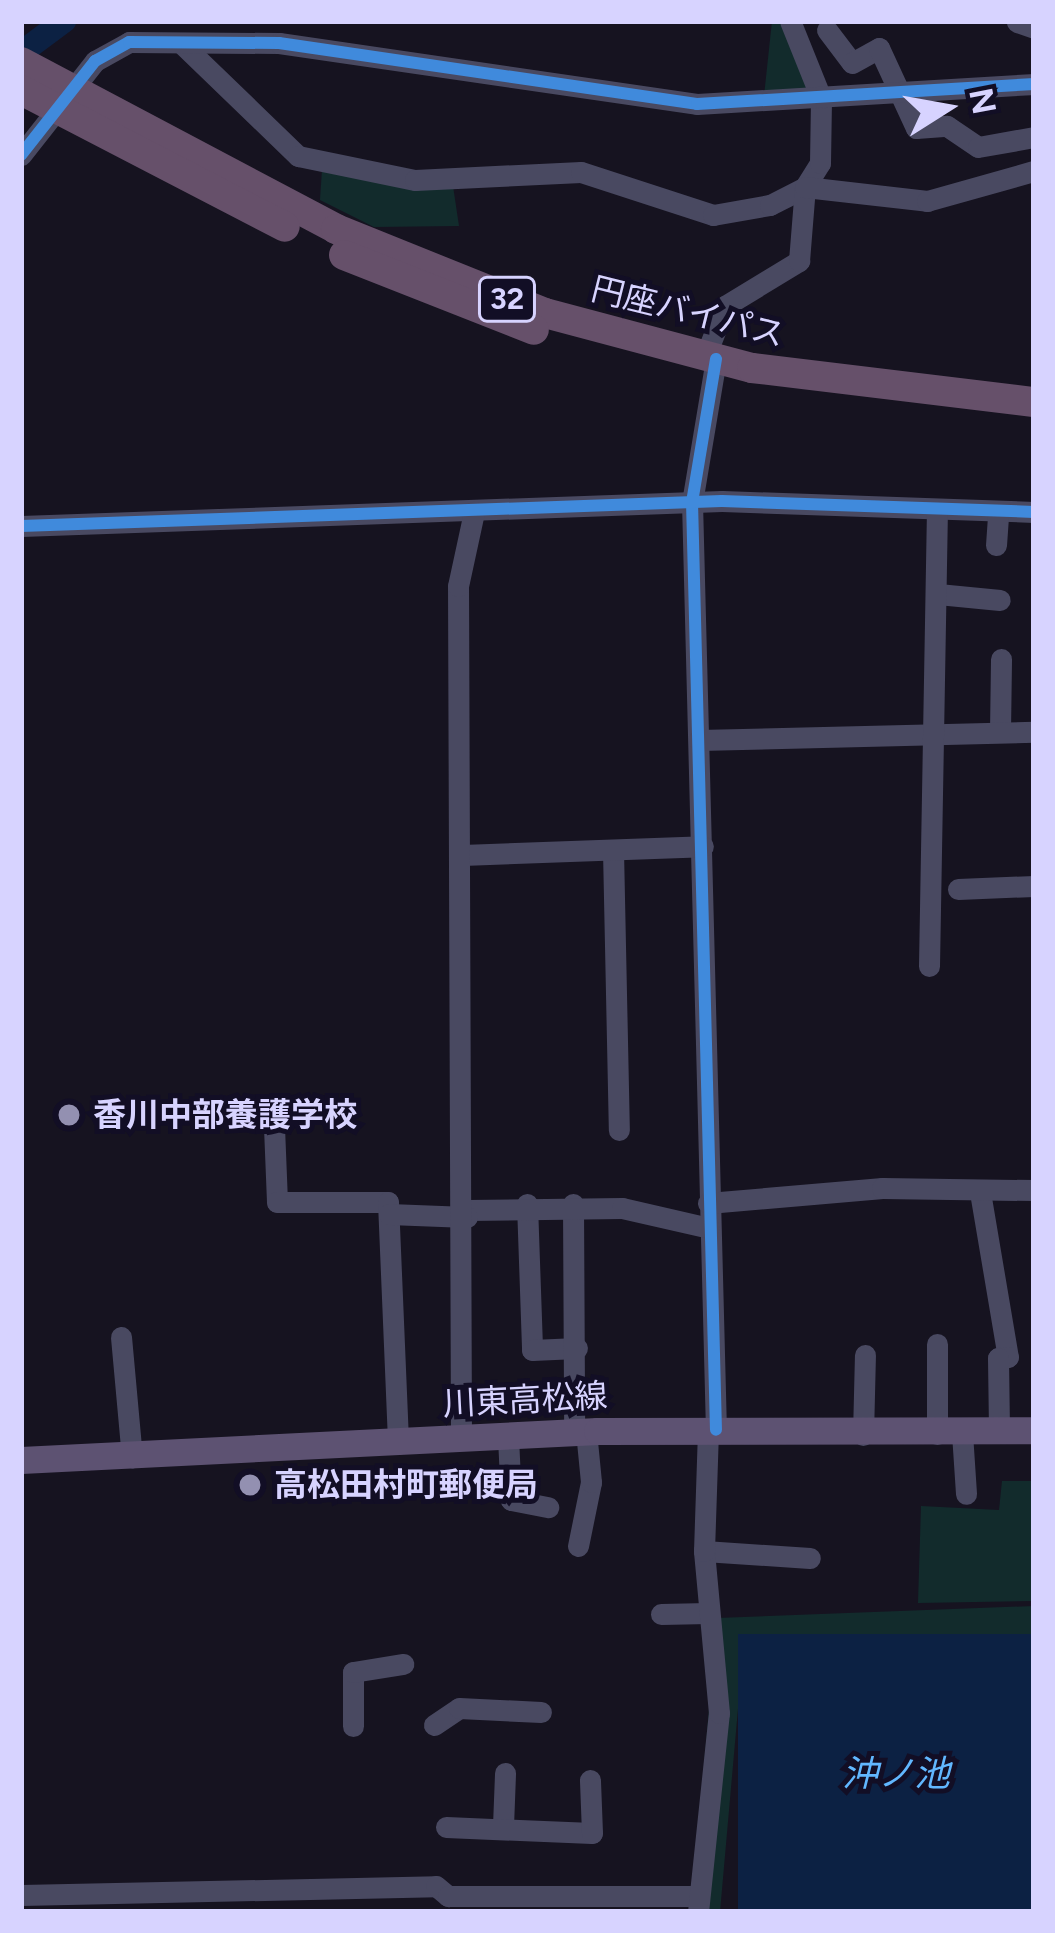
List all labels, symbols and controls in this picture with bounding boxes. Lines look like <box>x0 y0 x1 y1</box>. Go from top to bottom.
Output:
north arrow <box>887 48 1007 168</box>
text: N <box>961 85 1004 117</box>
street label: 円座バイパス <box>587 269 789 355</box>
road number: 32 <box>477 275 537 323</box>
place label: 香川中部養護学校 <box>93 1095 357 1135</box>
marker: 香川中部養護学校 <box>56 1102 82 1128</box>
street label: 川東高松線 <box>442 1376 608 1424</box>
place label: 高松田村町郵便局 <box>274 1465 538 1505</box>
marker: 高松田村町郵便局 <box>237 1472 263 1498</box>
water label: 沖ノ池 <box>842 1752 950 1796</box>

